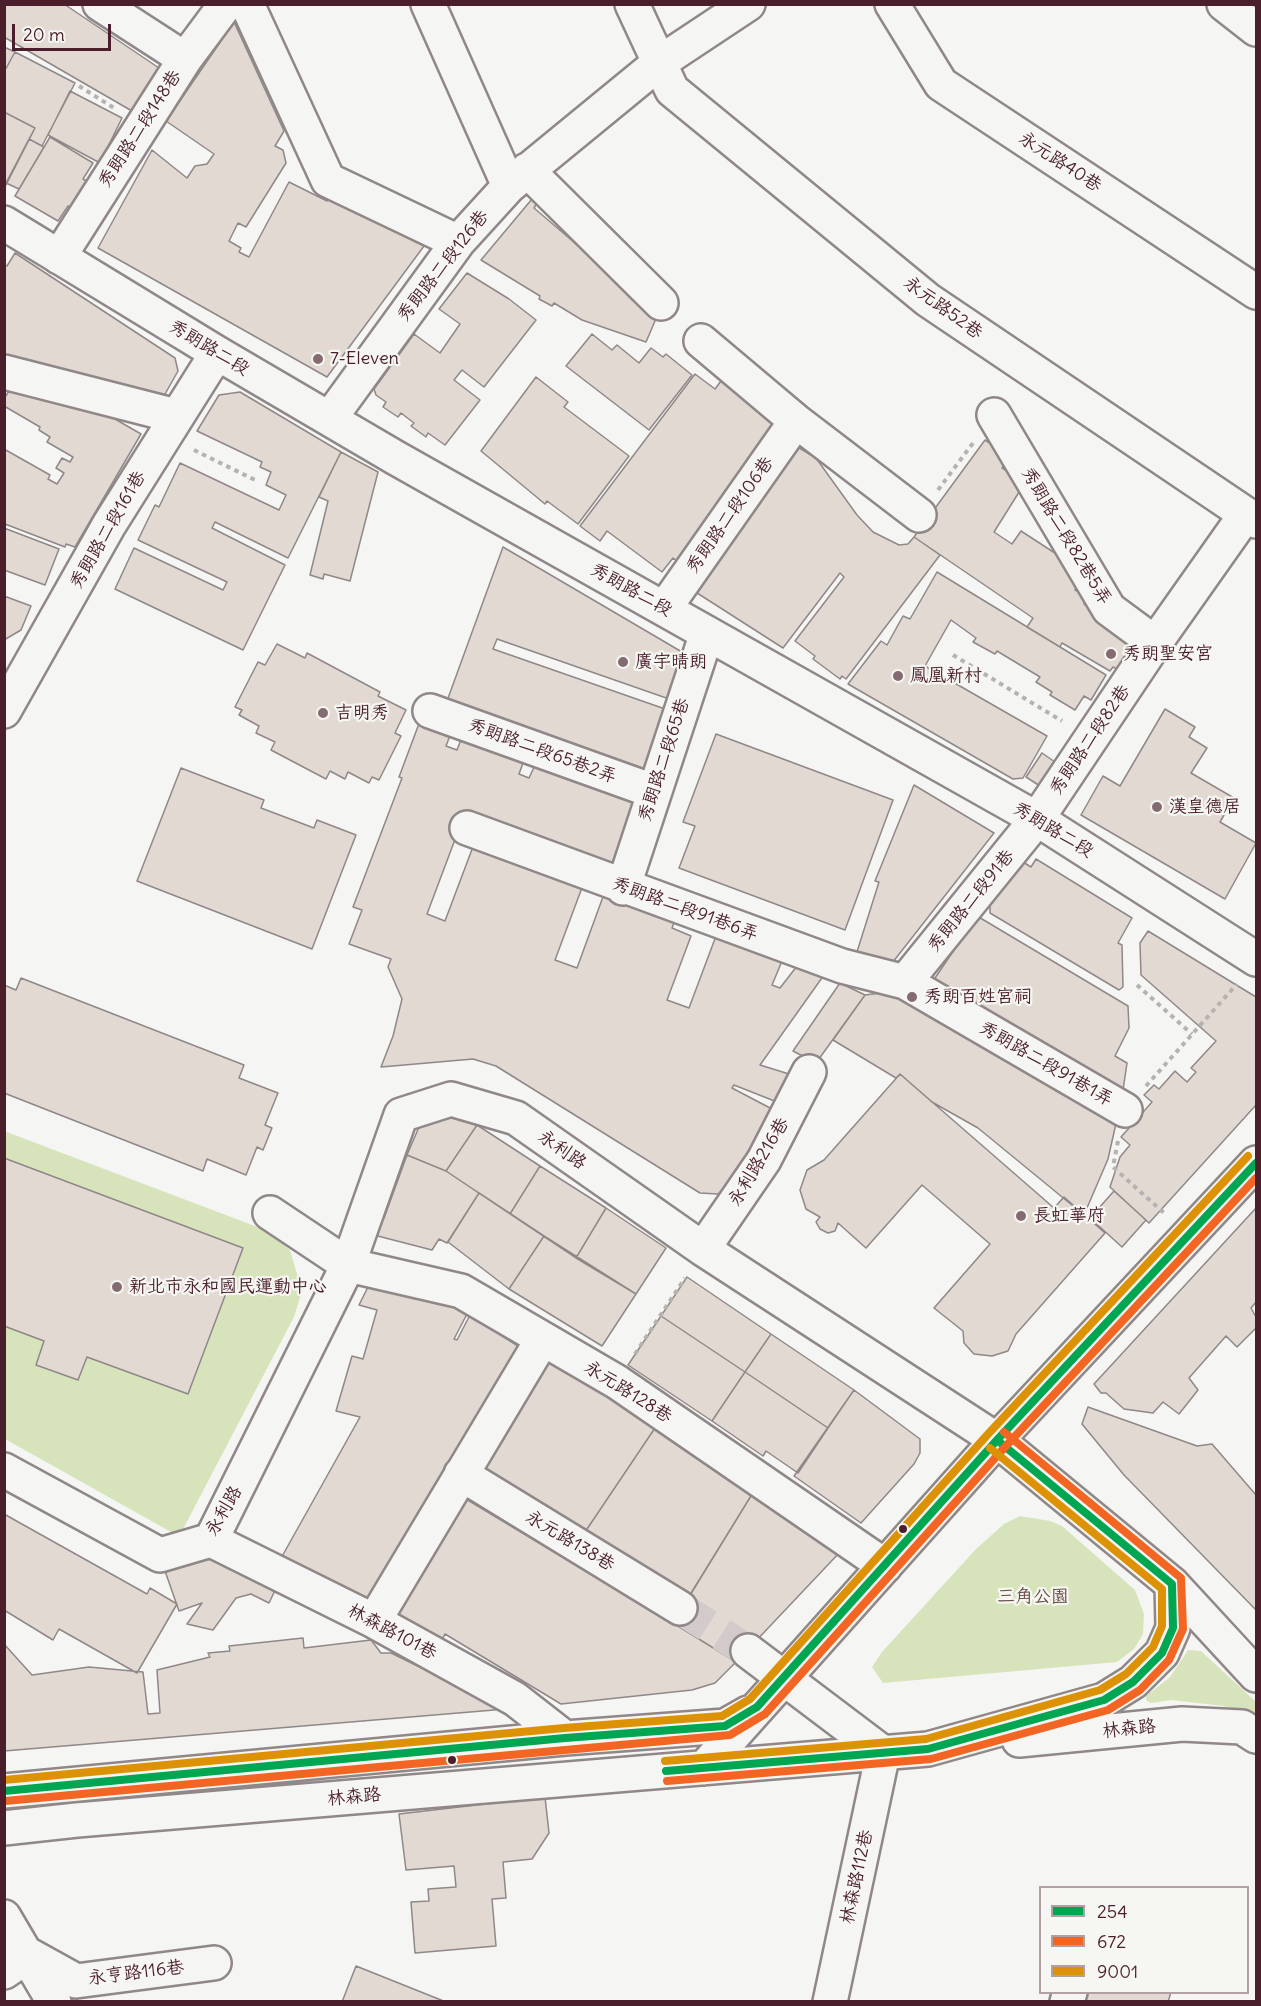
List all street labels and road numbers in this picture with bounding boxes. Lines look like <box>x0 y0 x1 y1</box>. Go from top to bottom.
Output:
street label: 秀朗路二段148巷 <box>94 66 186 192</box>
street label: 永元路40巷 <box>1015 127 1105 197</box>
street label: 秀朗路二段126巷 <box>393 206 493 326</box>
street label: 永元路52巷 <box>899 272 987 344</box>
street label: 秀朗路二段 <box>165 316 253 380</box>
street label: 秀朗路二段106巷 <box>682 453 778 577</box>
street label: 秀朗路二段82巷5弄 <box>1016 463 1116 609</box>
street label: 秀朗路二段161巷 <box>65 467 151 593</box>
street label: 秀朗路二段 <box>586 559 676 621</box>
street label: 秀朗路二段82巷 <box>1045 681 1135 799</box>
street label: 秀朗路二段65巷 <box>634 695 694 825</box>
street label: 秀朗路二段65巷2弄 <box>465 714 619 788</box>
street label: 秀朗路二段 <box>1009 798 1097 862</box>
street label: 秀朗路二段91巷 <box>923 845 1019 957</box>
street label: 秀朗路二段91巷6弄 <box>609 873 761 945</box>
street label: 秀朗路二段91巷1弄 <box>975 1017 1117 1111</box>
street label: 永利路216巷 <box>724 1114 794 1210</box>
street label: 永利路 <box>534 1126 590 1174</box>
street label: 永元路128巷 <box>580 1357 676 1427</box>
street label: 永利路 <box>201 1482 247 1540</box>
street label: 永元路138巷 <box>522 1506 618 1576</box>
street label: 林森路101巷 <box>344 1599 440 1665</box>
street label: 林森路 <box>1101 1715 1157 1743</box>
street label: 林森路 <box>326 1784 382 1810</box>
street label: 林森路112巷 <box>836 1828 878 1926</box>
street label: 永亨路116巷 <box>87 1956 185 1990</box>

